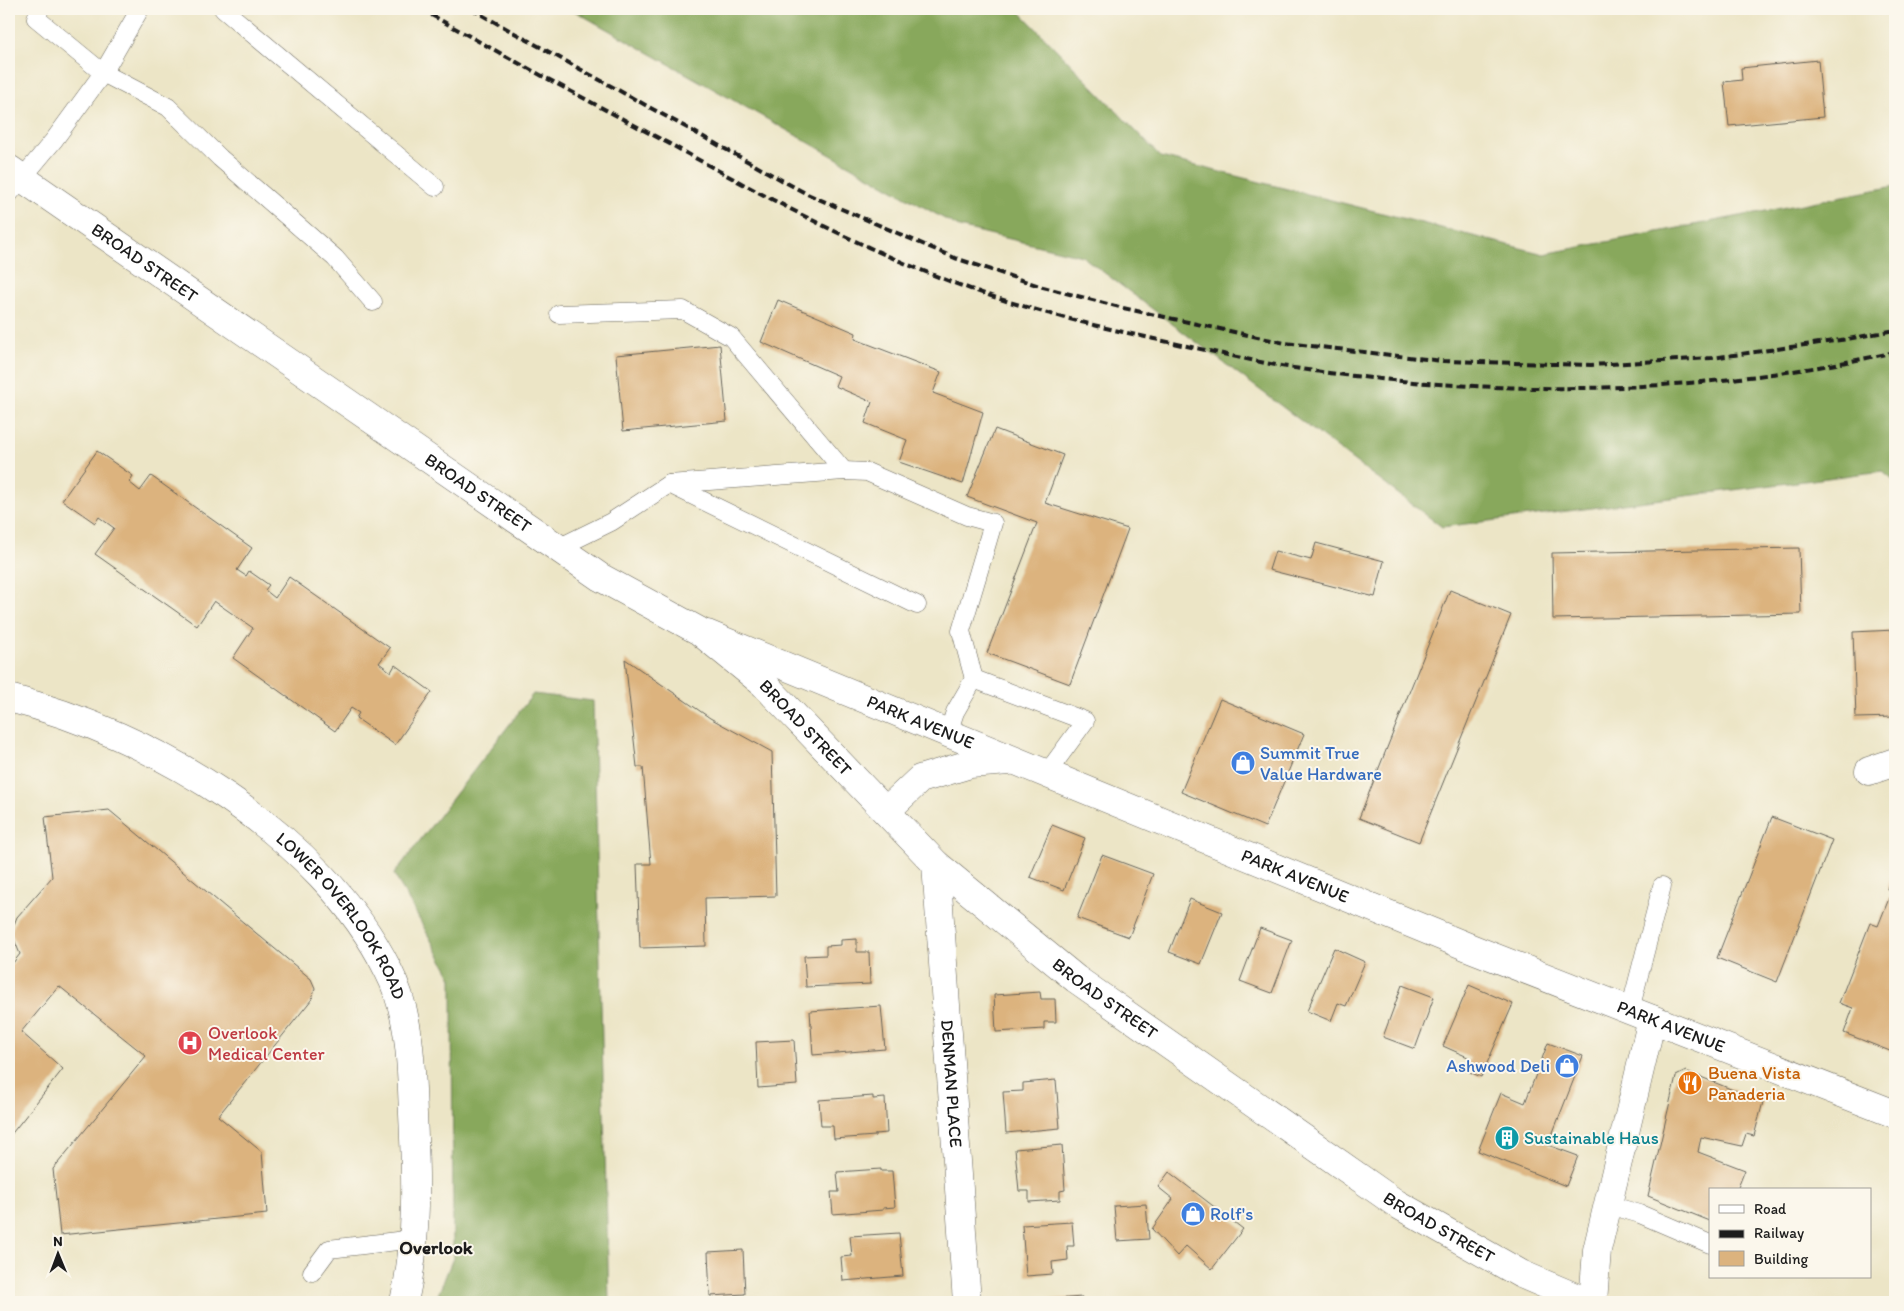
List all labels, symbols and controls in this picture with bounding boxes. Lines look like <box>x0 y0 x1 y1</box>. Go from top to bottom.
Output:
street label: BROAD STREET <box>87 218 202 307</box>
street label: BROAD STREET <box>421 448 536 537</box>
street label: BROAD STREET <box>755 675 857 780</box>
street label: PARK AVENUE <box>864 690 978 754</box>
place label: Summit True Value Hardware <box>1260 742 1382 785</box>
shop icon: Summit True Value Hardware <box>1230 750 1256 776</box>
street label: LOWER OVERLOOK ROAD <box>272 827 410 1002</box>
street label: PARK AVENUE <box>1238 844 1352 908</box>
street label: BROAD STREET <box>1048 953 1162 1044</box>
street label: PARK AVENUE <box>1614 995 1728 1058</box>
street label: DENMAN PLACE <box>936 1019 967 1148</box>
place label: Overlook Medical Center <box>208 1022 326 1065</box>
hospital icon: Overlook Medical Center <box>177 1030 203 1056</box>
shop icon: Ashwood Deli <box>1554 1053 1580 1079</box>
place label: Ashwood Deli <box>1446 1055 1550 1077</box>
place label: Buena Vista Panaderia <box>1708 1062 1801 1105</box>
restaurant icon: Buena Vista Panaderia <box>1677 1070 1703 1096</box>
building icon: Sustainable Haus <box>1494 1125 1520 1151</box>
place label: Sustainable Haus <box>1524 1127 1659 1149</box>
street label: BROAD STREET <box>1379 1187 1499 1268</box>
legend <box>1709 1188 1872 1278</box>
text: Road <box>1754 1200 1787 1218</box>
shop icon: Rolf's <box>1180 1201 1206 1227</box>
place label: Rolf's <box>1210 1203 1253 1225</box>
text: Railway <box>1754 1224 1804 1242</box>
north arrow <box>32 1228 82 1278</box>
text: N <box>53 1233 63 1250</box>
district label: Overlook <box>399 1236 473 1259</box>
text: Building <box>1754 1250 1808 1268</box>

